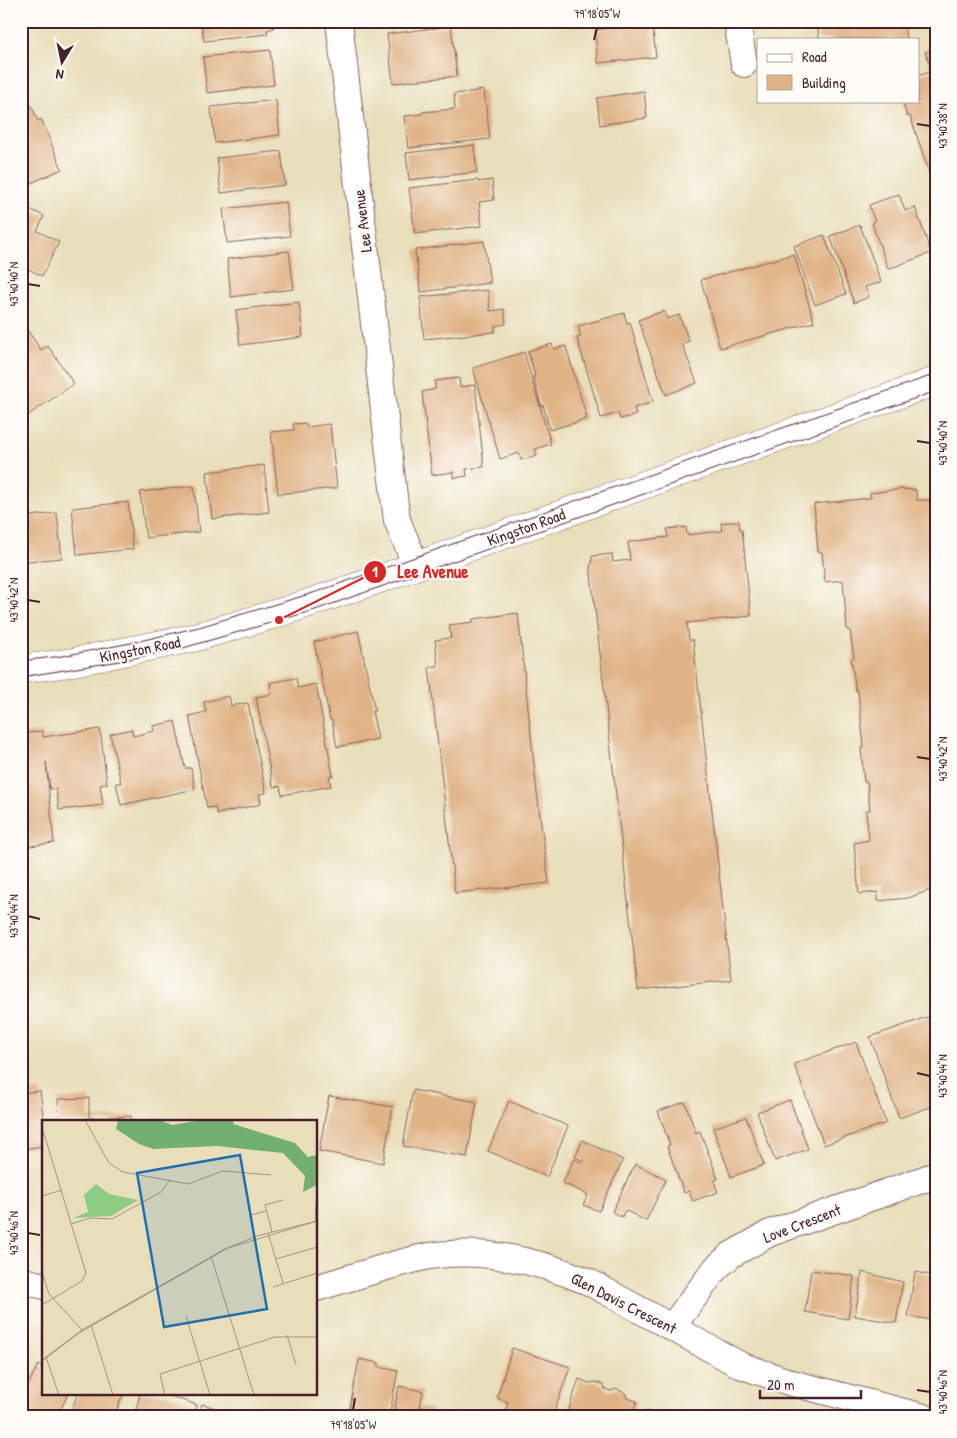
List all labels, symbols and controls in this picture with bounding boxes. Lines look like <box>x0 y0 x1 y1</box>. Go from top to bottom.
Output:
text: 79°18'05"W <box>574 5 621 22</box>
north arrow <box>38 38 88 88</box>
legend <box>757 38 920 102</box>
text: Road <box>802 46 827 67</box>
text: N <box>54 65 65 85</box>
text: Building <box>802 72 846 93</box>
text: 43°40'38"N <box>934 103 951 149</box>
street label: Lee Avenue <box>347 188 377 254</box>
text: 43°40'40"N <box>5 262 22 306</box>
text: 43°40'40"N <box>934 421 951 465</box>
street label: Kingston Road <box>484 503 568 551</box>
callout: Lee Avenue <box>363 555 478 588</box>
text: Lee Avenue <box>398 559 469 584</box>
text: 1 <box>372 561 378 582</box>
text: 43°40'42"N <box>5 578 22 622</box>
street label: Kingston Road <box>98 630 182 668</box>
text: 43°40'42"N <box>934 737 951 781</box>
text: 43°40'44"N <box>5 894 22 938</box>
text: 43°40'44"N <box>934 1054 951 1098</box>
inset map <box>42 1120 318 1396</box>
street label: Love Crescent <box>760 1198 844 1248</box>
text: 43°40'46"N <box>5 1211 22 1255</box>
street label: Glen Davis Crescent <box>567 1267 681 1339</box>
scale bar <box>760 1368 861 1400</box>
text: 43°40'46"N <box>934 1370 951 1414</box>
text: 20 m <box>767 1374 794 1395</box>
text: 79°18'05"W <box>330 1416 377 1433</box>

